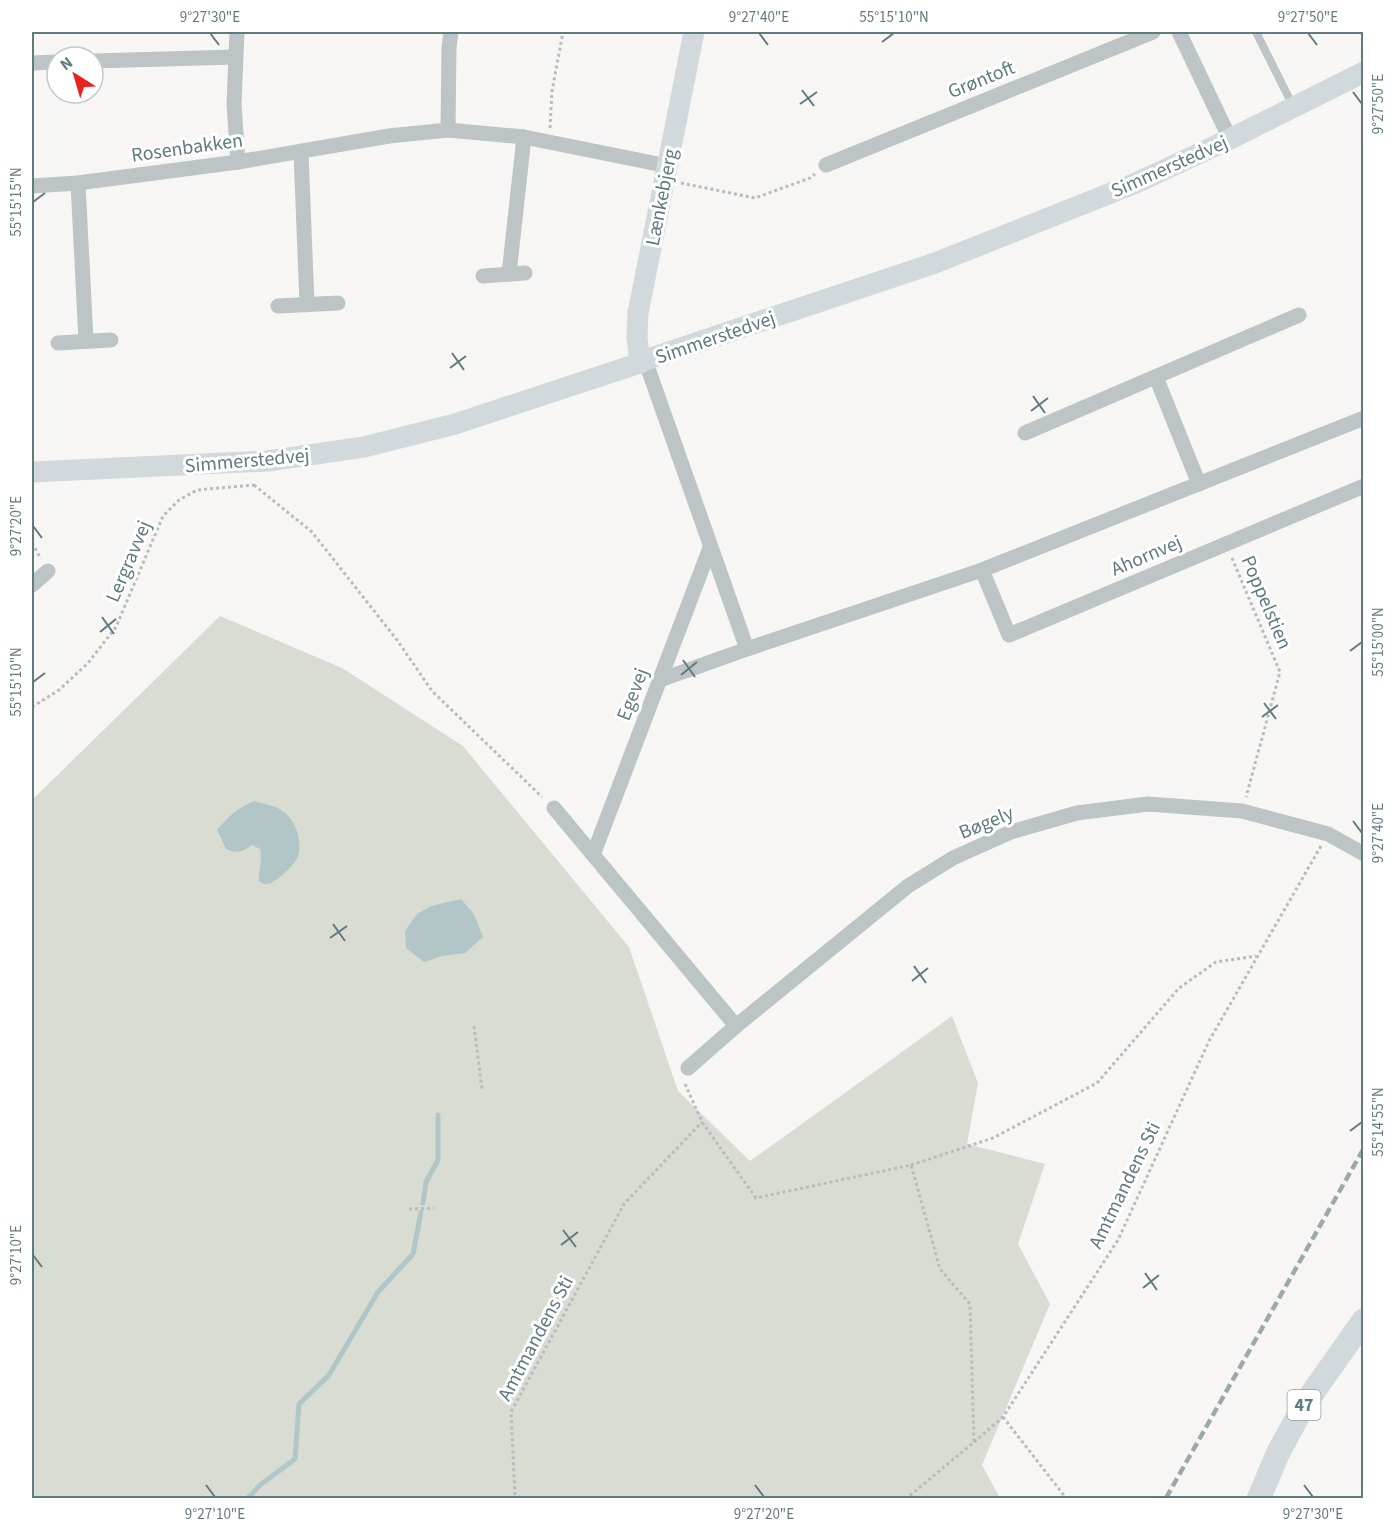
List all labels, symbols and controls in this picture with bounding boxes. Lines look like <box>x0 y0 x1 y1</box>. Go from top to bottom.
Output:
text: 9°27'30"E <box>180 7 240 28</box>
text: 9°27'40"E <box>729 7 789 28</box>
text: 55°15'10"N <box>859 7 929 28</box>
text: 9°27'50"E <box>1278 7 1338 28</box>
north arrow <box>45 45 105 105</box>
text: N <box>56 52 77 76</box>
street label: Grøntoft <box>944 54 1019 106</box>
text: 9°27'50"E <box>1368 74 1389 134</box>
street label: Rosenbakken <box>130 126 245 170</box>
street label: Simmerstedvej <box>1107 129 1232 205</box>
street label: Lænkebjerg <box>639 146 685 248</box>
text: 55°15'15"N <box>6 167 27 237</box>
street label: Simmerstedvej <box>652 304 779 372</box>
street label: Simmerstedvej <box>184 442 311 480</box>
text: 9°27'20"E <box>6 496 27 556</box>
street label: Lergravvej <box>99 516 159 607</box>
street label: Ahornvej <box>1107 528 1186 583</box>
street label: Poppelstien <box>1234 551 1298 654</box>
text: 55°15'00"N <box>1368 607 1389 677</box>
text: 55°15'10"N <box>6 647 27 717</box>
street label: Egevej <box>610 664 656 725</box>
street label: Bøgely <box>955 799 1019 847</box>
text: 9°27'40"E <box>1368 803 1389 863</box>
text: 55°14'55"N <box>1368 1087 1389 1157</box>
street label: Amtmandens Sti <box>1082 1117 1168 1254</box>
text: 9°27'10"E <box>6 1225 27 1285</box>
street label: Amtmandens Sti <box>491 1271 581 1406</box>
road number: 47 <box>1288 1390 1320 1420</box>
text: 9°27'10"E <box>185 1504 245 1525</box>
text: 9°27'20"E <box>734 1504 794 1525</box>
text: 9°27'30"E <box>1283 1504 1343 1525</box>

